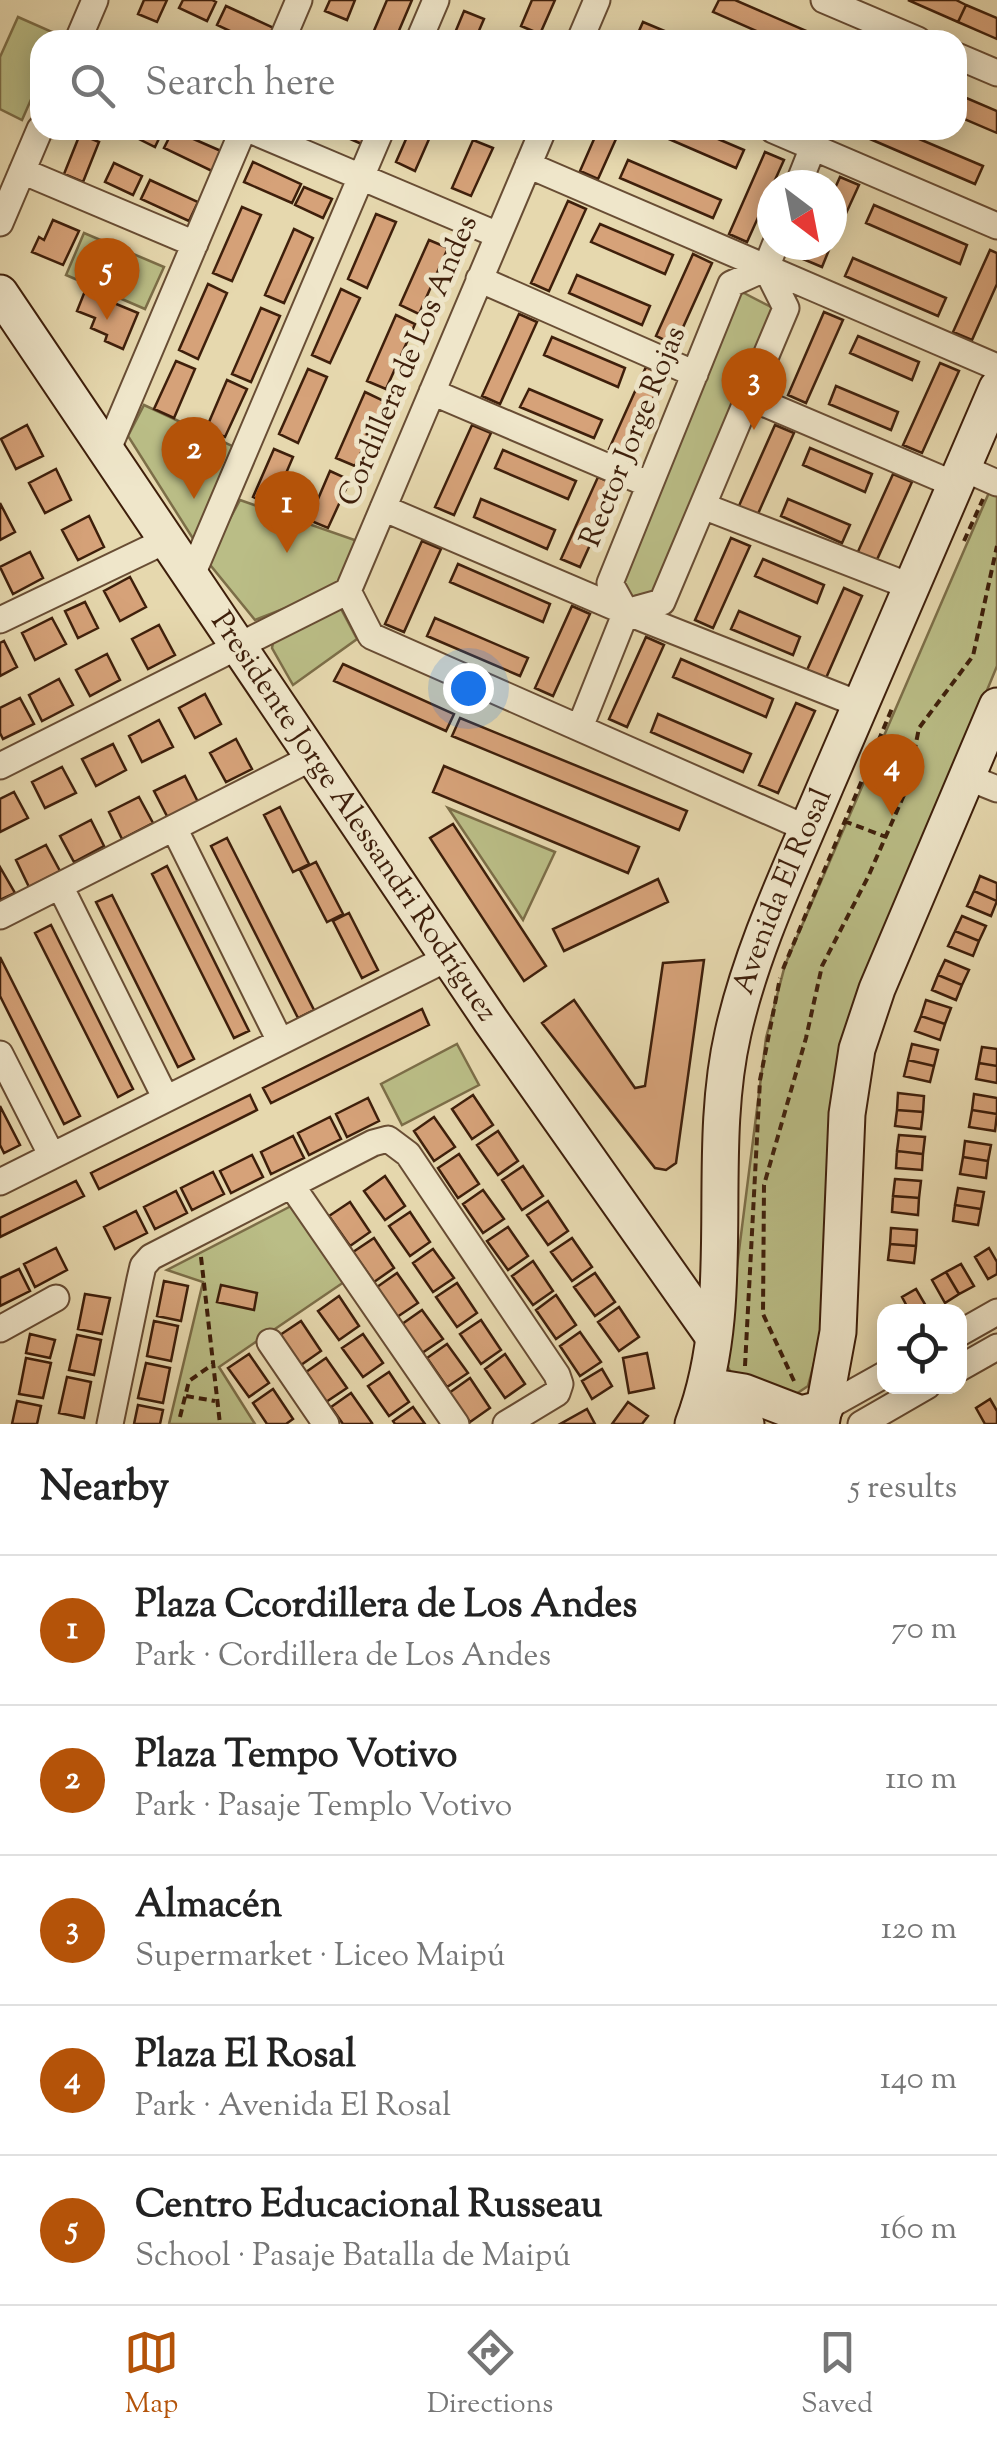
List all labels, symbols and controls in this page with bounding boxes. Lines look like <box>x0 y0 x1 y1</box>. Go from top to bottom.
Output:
search box <box>30 30 967 140</box>
icon: search <box>65 58 120 113</box>
text: Search here <box>145 58 336 112</box>
north arrow <box>757 170 847 260</box>
street label: Cordillera de Los Andes <box>328 209 490 513</box>
pin: 5 <box>74 238 140 320</box>
street label: Rector Jorge Rojas <box>570 320 698 554</box>
pin: 3 <box>722 348 786 430</box>
pin: 2 <box>162 416 226 499</box>
pin: 1 <box>254 470 320 553</box>
street label: Presidente Jorge Alessandri Rodríguez <box>200 603 507 1031</box>
your location <box>443 663 494 714</box>
pin: 4 <box>860 734 924 816</box>
street label: Avenida El Rosal <box>723 782 844 1000</box>
map controls <box>877 1304 967 1394</box>
button: locate <box>877 1304 967 1394</box>
text: Nearby <box>40 1459 169 1519</box>
text: 5 results <box>849 1466 957 1512</box>
text: Plaza Ccordillera de Los Andes <box>135 1580 637 1634</box>
text: 1 <box>67 1607 78 1653</box>
text: 70 m <box>891 1607 957 1653</box>
text: Park · Cordillera de Los Andes <box>135 1634 551 1680</box>
text: Plaza Tempo Votivo <box>135 1730 457 1784</box>
text: 2 <box>65 1757 80 1803</box>
text: 110 m <box>885 1757 957 1803</box>
text: Park · Pasaje Templo Votivo <box>135 1784 512 1830</box>
text: Almacén <box>135 1880 282 1934</box>
text: 3 <box>66 1907 79 1953</box>
text: 120 m <box>881 1907 957 1953</box>
text: Supermarket · Liceo Maipú <box>135 1934 505 1980</box>
text: Plaza El Rosal <box>135 2030 356 2084</box>
text: 4 <box>64 2057 81 2103</box>
text: 140 m <box>880 2057 957 2103</box>
text: Park · Avenida El Rosal <box>135 2084 451 2130</box>
text: Centro Educacional Russeau <box>135 2180 602 2234</box>
text: 5 <box>67 2207 78 2253</box>
text: 160 m <box>880 2207 957 2253</box>
text: School · Pasaje Batalla de Maipú <box>135 2234 571 2280</box>
tab: Map <box>124 2325 179 2425</box>
tab: Directions <box>427 2325 553 2425</box>
tab: Saved <box>801 2325 873 2425</box>

